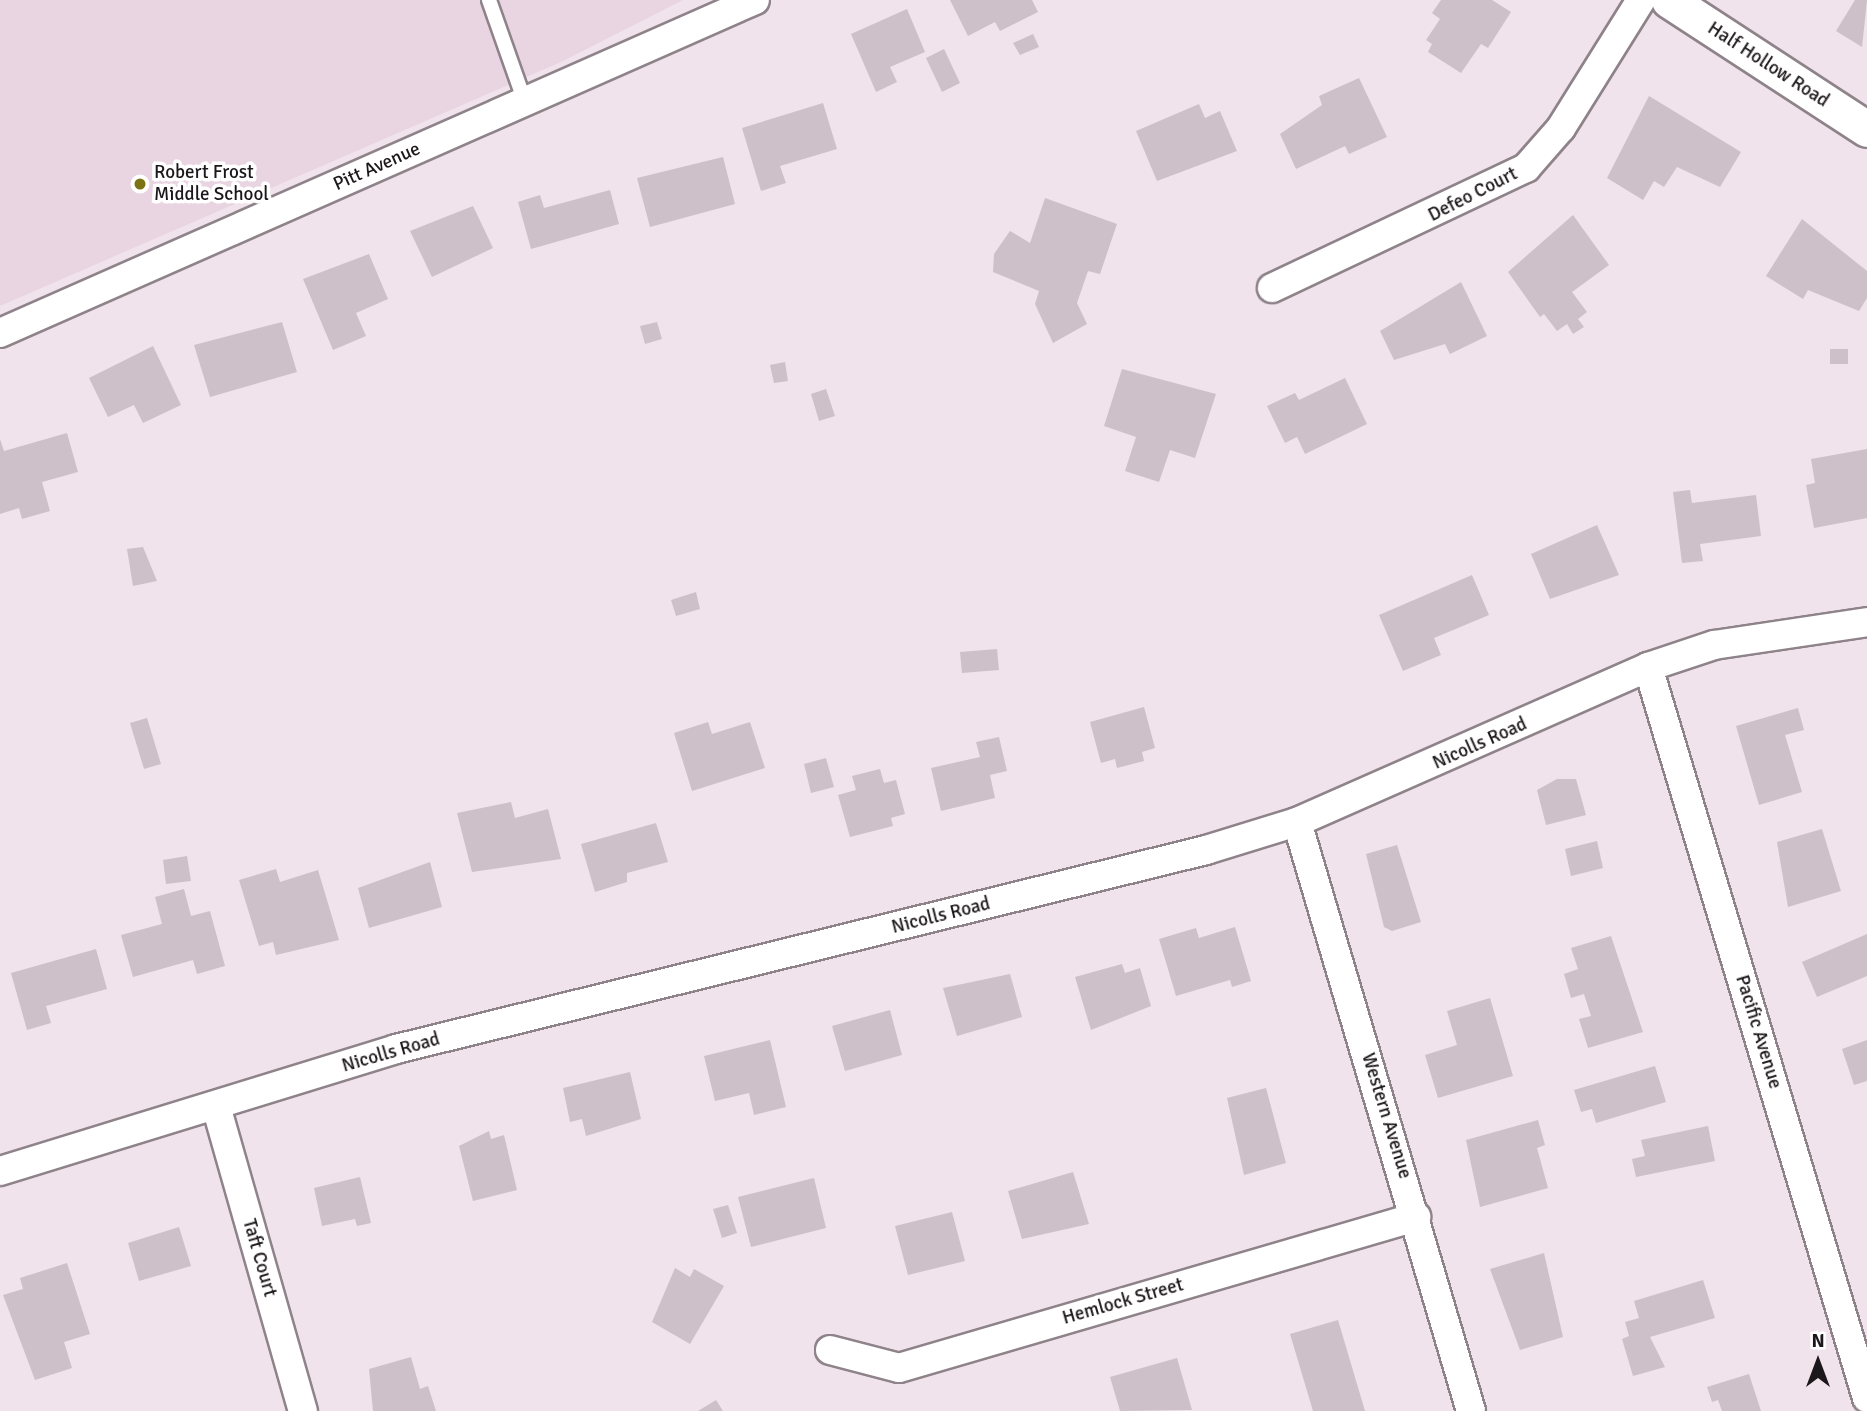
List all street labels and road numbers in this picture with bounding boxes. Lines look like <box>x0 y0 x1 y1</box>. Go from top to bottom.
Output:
street label: Half Hollow Road <box>1703 17 1833 113</box>
street label: Pitt Avenue <box>330 138 424 196</box>
street label: Defeo Court <box>1425 163 1521 227</box>
street label: Nicolls Road <box>1429 713 1531 775</box>
street label: Nicolls Road <box>889 893 993 939</box>
street label: Pacific Avenue <box>1730 972 1786 1092</box>
street label: Nicolls Road <box>339 1028 443 1078</box>
street label: Western Avenue <box>1356 1050 1416 1182</box>
street label: Taft Court <box>237 1217 281 1299</box>
street label: Hemlock Street <box>1060 1274 1186 1330</box>

